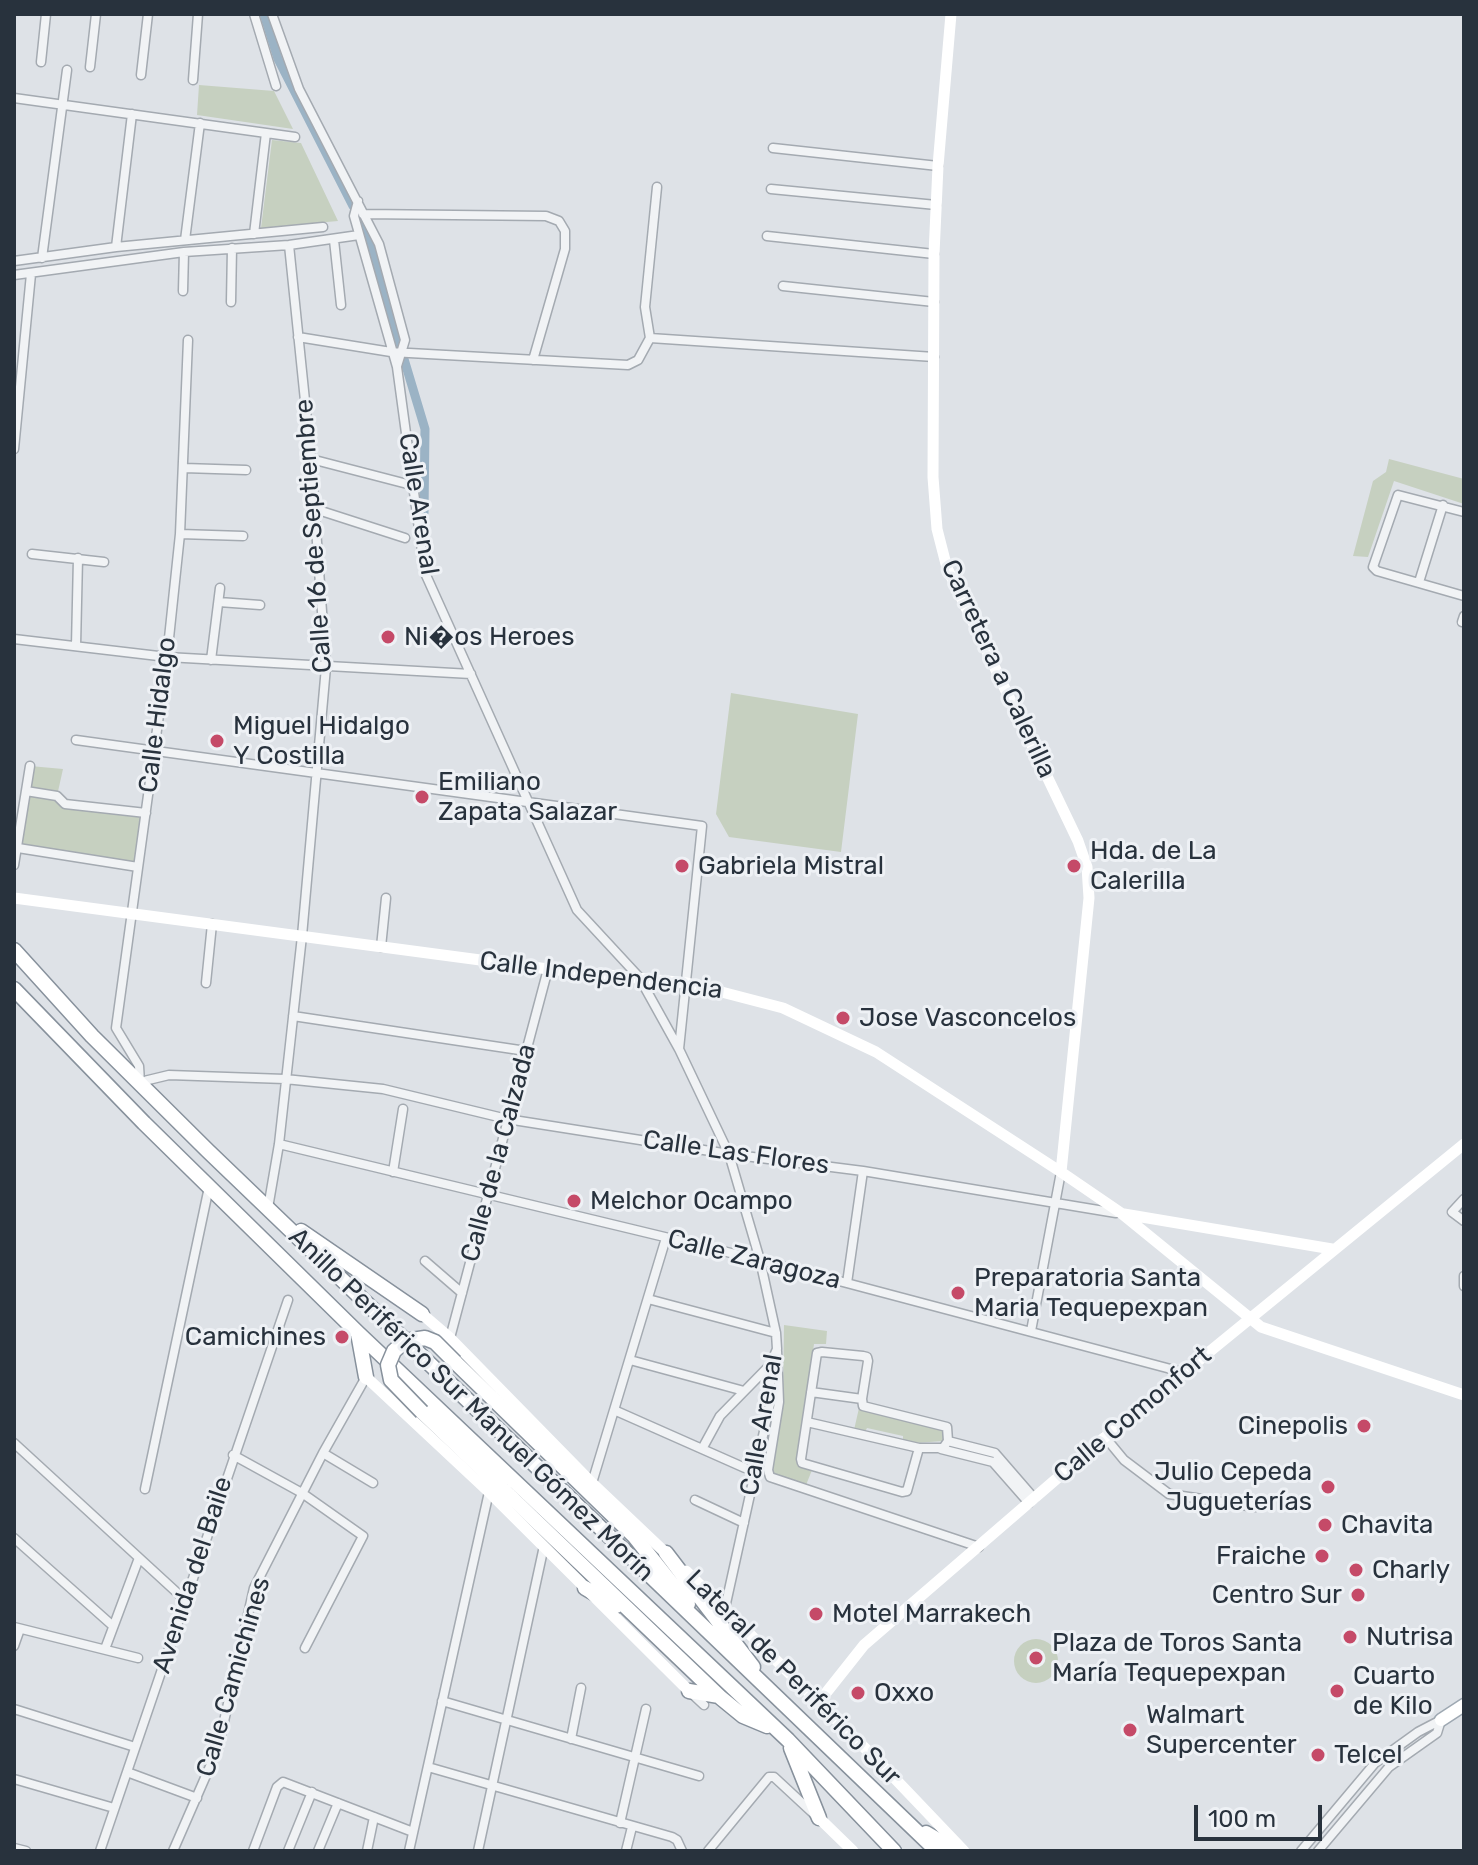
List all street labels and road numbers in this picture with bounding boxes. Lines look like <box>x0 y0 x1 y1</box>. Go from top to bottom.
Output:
street label: Calle 16 de Septiembre <box>289 398 339 674</box>
street label: Calle Arenal <box>391 431 445 577</box>
street label: Carretera a Calerilla <box>934 555 1062 783</box>
street label: Calle Hidalgo <box>133 635 183 795</box>
street label: Calle Independencia <box>478 946 724 1006</box>
street label: Calle de la Calzada <box>455 1041 543 1265</box>
street label: Calle Las Flores <box>641 1124 831 1182</box>
street label: Anillo Periférico Sur Manuel Gómez Morín <box>282 1222 660 1588</box>
street label: Calle Zaragoza <box>664 1223 844 1297</box>
street label: Calle Comonfort <box>1048 1340 1218 1490</box>
street label: Calle Arenal <box>734 1352 790 1498</box>
street label: Avenida del Baile <box>146 1473 240 1677</box>
street label: Lateral de Periférico Sur <box>679 1564 907 1792</box>
street label: Calle Camichines <box>191 1574 277 1780</box>

